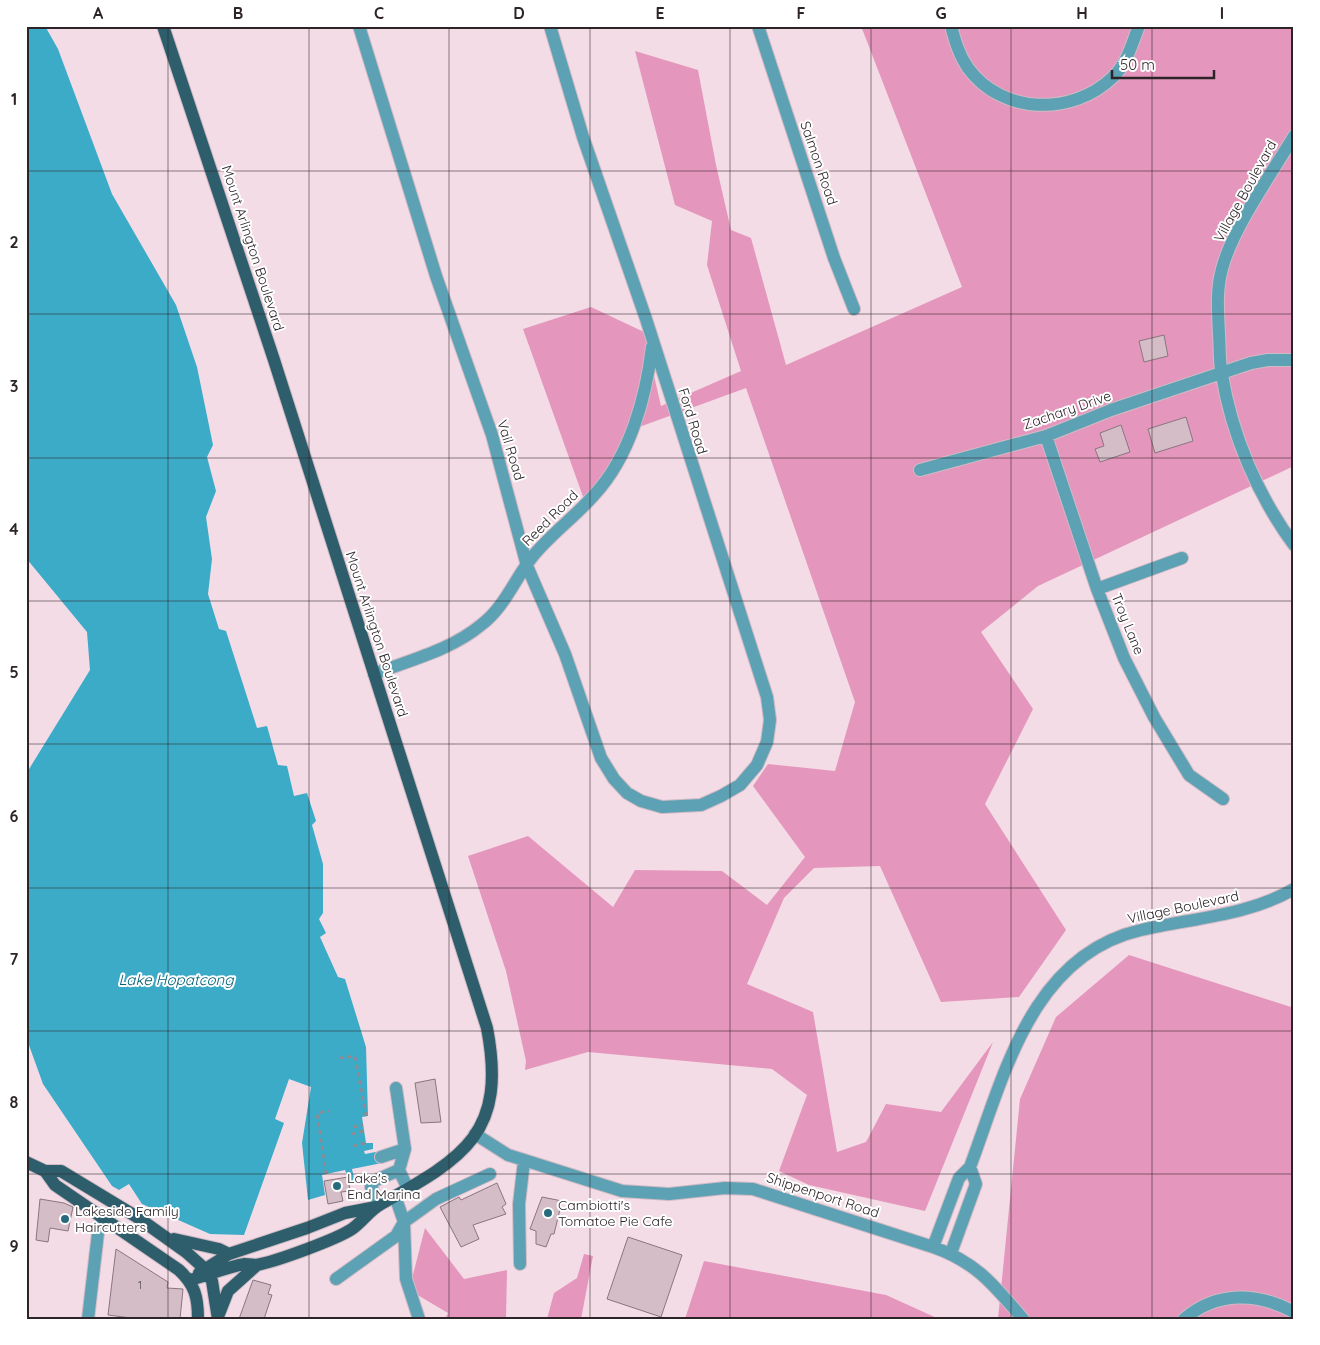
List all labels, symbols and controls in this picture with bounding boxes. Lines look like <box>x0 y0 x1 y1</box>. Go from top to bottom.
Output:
text: A <box>93 3 104 23</box>
text: B <box>233 3 243 23</box>
text: C <box>374 3 384 23</box>
text: D <box>513 3 525 23</box>
text: E <box>655 3 665 23</box>
text: F <box>797 3 806 23</box>
text: G <box>935 3 947 23</box>
text: H <box>1076 3 1088 23</box>
text: I <box>1220 3 1224 23</box>
scale bar <box>1112 48 1215 80</box>
text: 50 m <box>1120 55 1155 74</box>
text: 1 <box>11 89 17 109</box>
street label: Salmon Road <box>796 119 842 207</box>
street label: Village Boulevard <box>1210 137 1280 245</box>
street label: Mount Arlington Boulevard <box>218 163 288 333</box>
text: 2 <box>9 232 19 252</box>
text: 3 <box>10 376 18 396</box>
street label: Ford Road <box>674 386 712 456</box>
street label: Zachary Drive <box>1021 386 1114 433</box>
street label: Vail Road <box>493 418 529 482</box>
street label: Reed Road <box>518 486 582 550</box>
text: 4 <box>9 519 19 539</box>
street label: Mount Arlington Boulevard <box>342 549 412 719</box>
street label: Troy Lane <box>1108 591 1149 658</box>
text: 5 <box>9 662 19 682</box>
text: 6 <box>10 806 19 826</box>
street label: Village Boulevard <box>1126 886 1240 928</box>
text: 7 <box>10 949 19 969</box>
water label: Lake Hopatcong <box>118 970 235 989</box>
text: 8 <box>10 1092 19 1112</box>
street label: Shippenport Road <box>764 1168 882 1222</box>
place label: Lake's End Marina <box>347 1169 420 1203</box>
marker: Lake's End Marina <box>331 1180 343 1192</box>
place label: Cambiotti's Tomatoe Pie Cafe <box>558 1196 673 1230</box>
place label: Lakeside Family Haircutters <box>75 1202 179 1236</box>
marker: Cambiotti's Tomatoe Pie Cafe <box>542 1207 554 1219</box>
marker: Lakeside Family Haircutters <box>59 1213 71 1225</box>
text: 9 <box>9 1236 19 1256</box>
house number: 1 <box>138 1278 142 1292</box>

